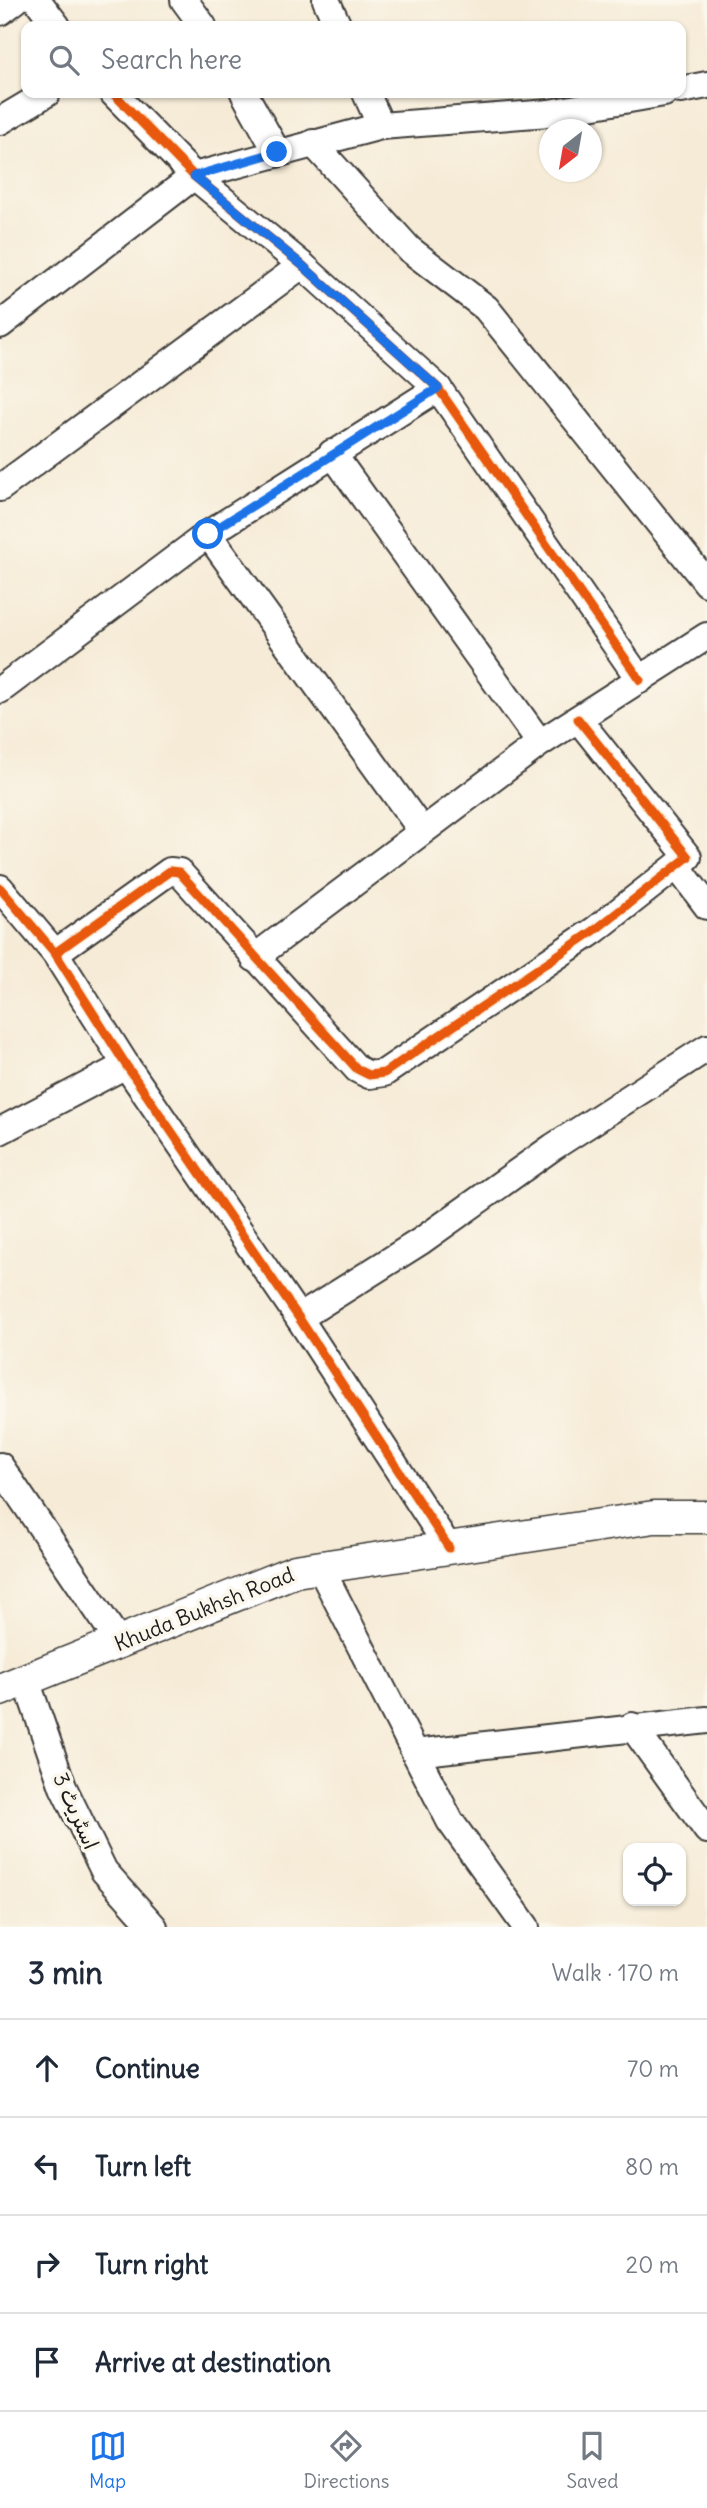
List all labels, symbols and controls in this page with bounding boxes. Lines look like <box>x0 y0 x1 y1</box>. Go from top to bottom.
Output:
search box <box>21 21 686 98</box>
icon: search <box>45 41 83 79</box>
text: Search here <box>101 43 242 76</box>
north arrow <box>539 119 602 182</box>
route end <box>261 136 292 167</box>
route start <box>192 518 223 549</box>
street label: Khuda Bukhsh Road <box>110 1561 298 1657</box>
street label: اسٹریٹ 3 <box>47 1769 105 1853</box>
map controls <box>623 1843 686 1906</box>
button: locate <box>623 1843 686 1906</box>
text: 3 min <box>28 1954 103 1992</box>
text: Walk · 170 m <box>552 1958 679 1987</box>
icon: ahead <box>28 2049 66 2087</box>
text: Continue <box>95 2052 200 2085</box>
text: 70 m <box>627 2054 679 2083</box>
icon: left <box>28 2147 66 2185</box>
text: Turn left <box>95 2150 191 2183</box>
text: 80 m <box>625 2152 679 2181</box>
icon: right <box>28 2245 66 2283</box>
text: Turn right <box>95 2248 208 2281</box>
text: 20 m <box>626 2250 679 2279</box>
icon: arrive <box>28 2343 66 2381</box>
text: Arrive at destination <box>95 2346 331 2379</box>
tab: Map <box>89 2427 127 2493</box>
tab: Directions <box>304 2427 389 2493</box>
tab: Saved <box>566 2427 618 2493</box>

